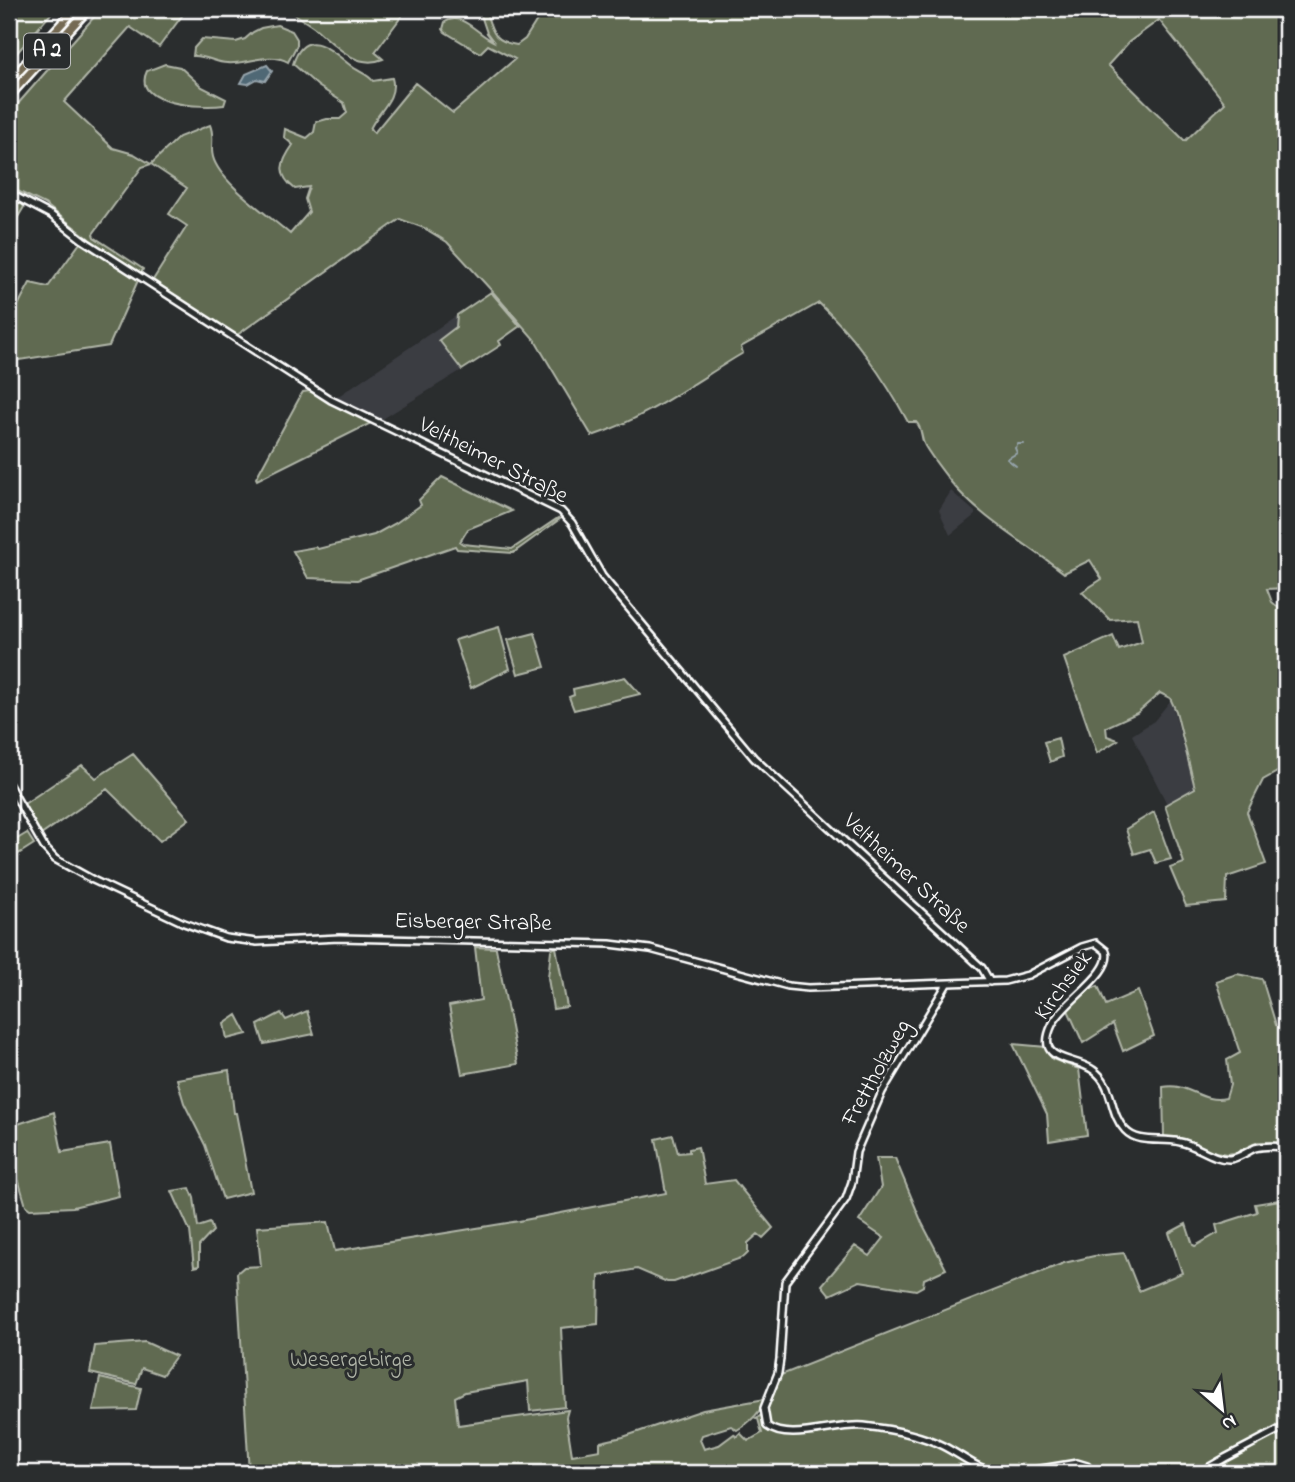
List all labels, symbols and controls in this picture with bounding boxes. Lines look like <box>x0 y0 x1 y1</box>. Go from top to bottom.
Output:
road number: A 2 <box>24 34 70 68</box>
street label: Veltheimer Straße <box>412 409 574 513</box>
street label: Veltheimer Straße <box>834 806 978 942</box>
street label: Eisberger Straße <box>394 905 553 942</box>
street label: Kirchsiek <box>1027 943 1102 1028</box>
street label: Frettholzweg <box>834 1014 921 1134</box>
park label: Wesergebirge <box>290 1344 413 1378</box>
north arrow <box>1186 1374 1256 1444</box>
text: N <box>1217 1407 1241 1437</box>

